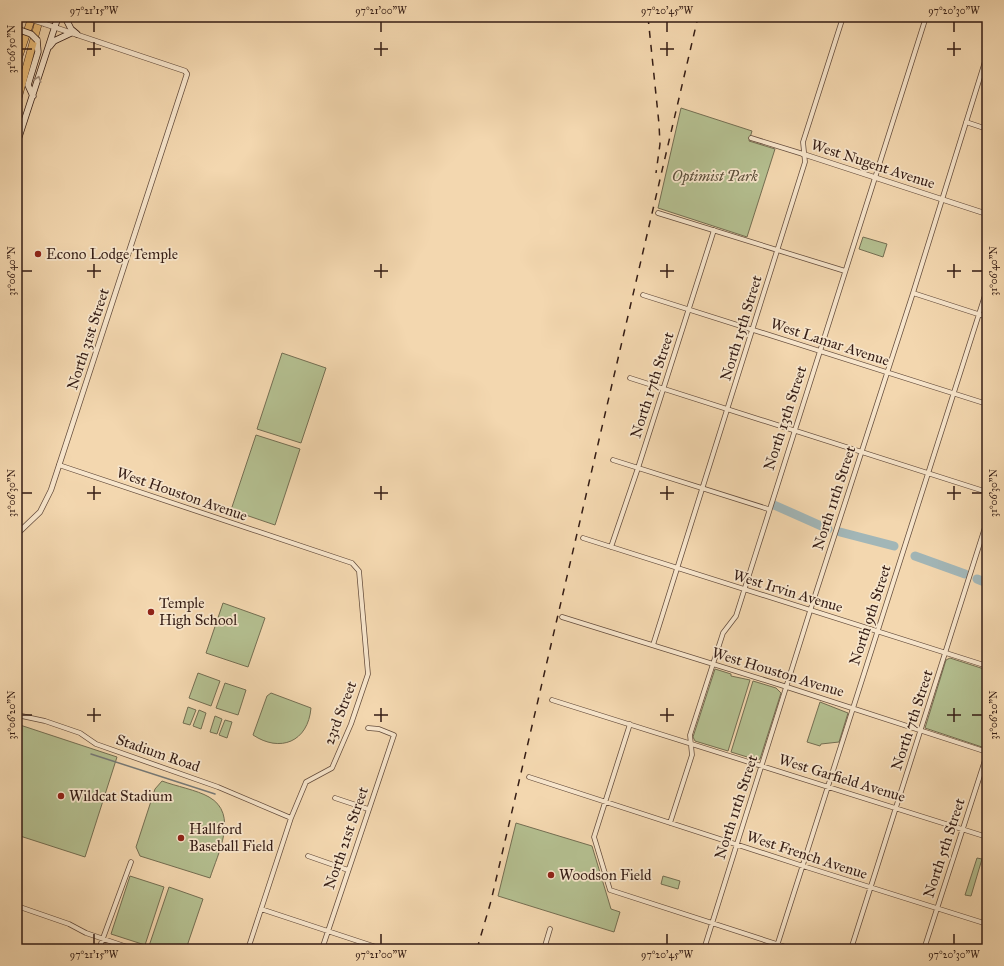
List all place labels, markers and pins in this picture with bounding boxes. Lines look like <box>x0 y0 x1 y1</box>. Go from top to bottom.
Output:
place label: Econo Lodge Temple <box>46 245 178 263</box>
marker: Econo Lodge Temple <box>33 249 43 259</box>
place label: Temple High School <box>159 594 238 629</box>
marker: Temple High School <box>146 607 156 617</box>
place label: Wildcat Stadium <box>69 787 173 805</box>
marker: Wildcat Stadium <box>56 791 66 801</box>
place label: Hallford Baseball Field <box>189 820 274 855</box>
marker: Hallford Baseball Field <box>176 833 186 843</box>
place label: Woodson Field <box>559 866 652 884</box>
marker: Woodson Field <box>546 870 556 880</box>

